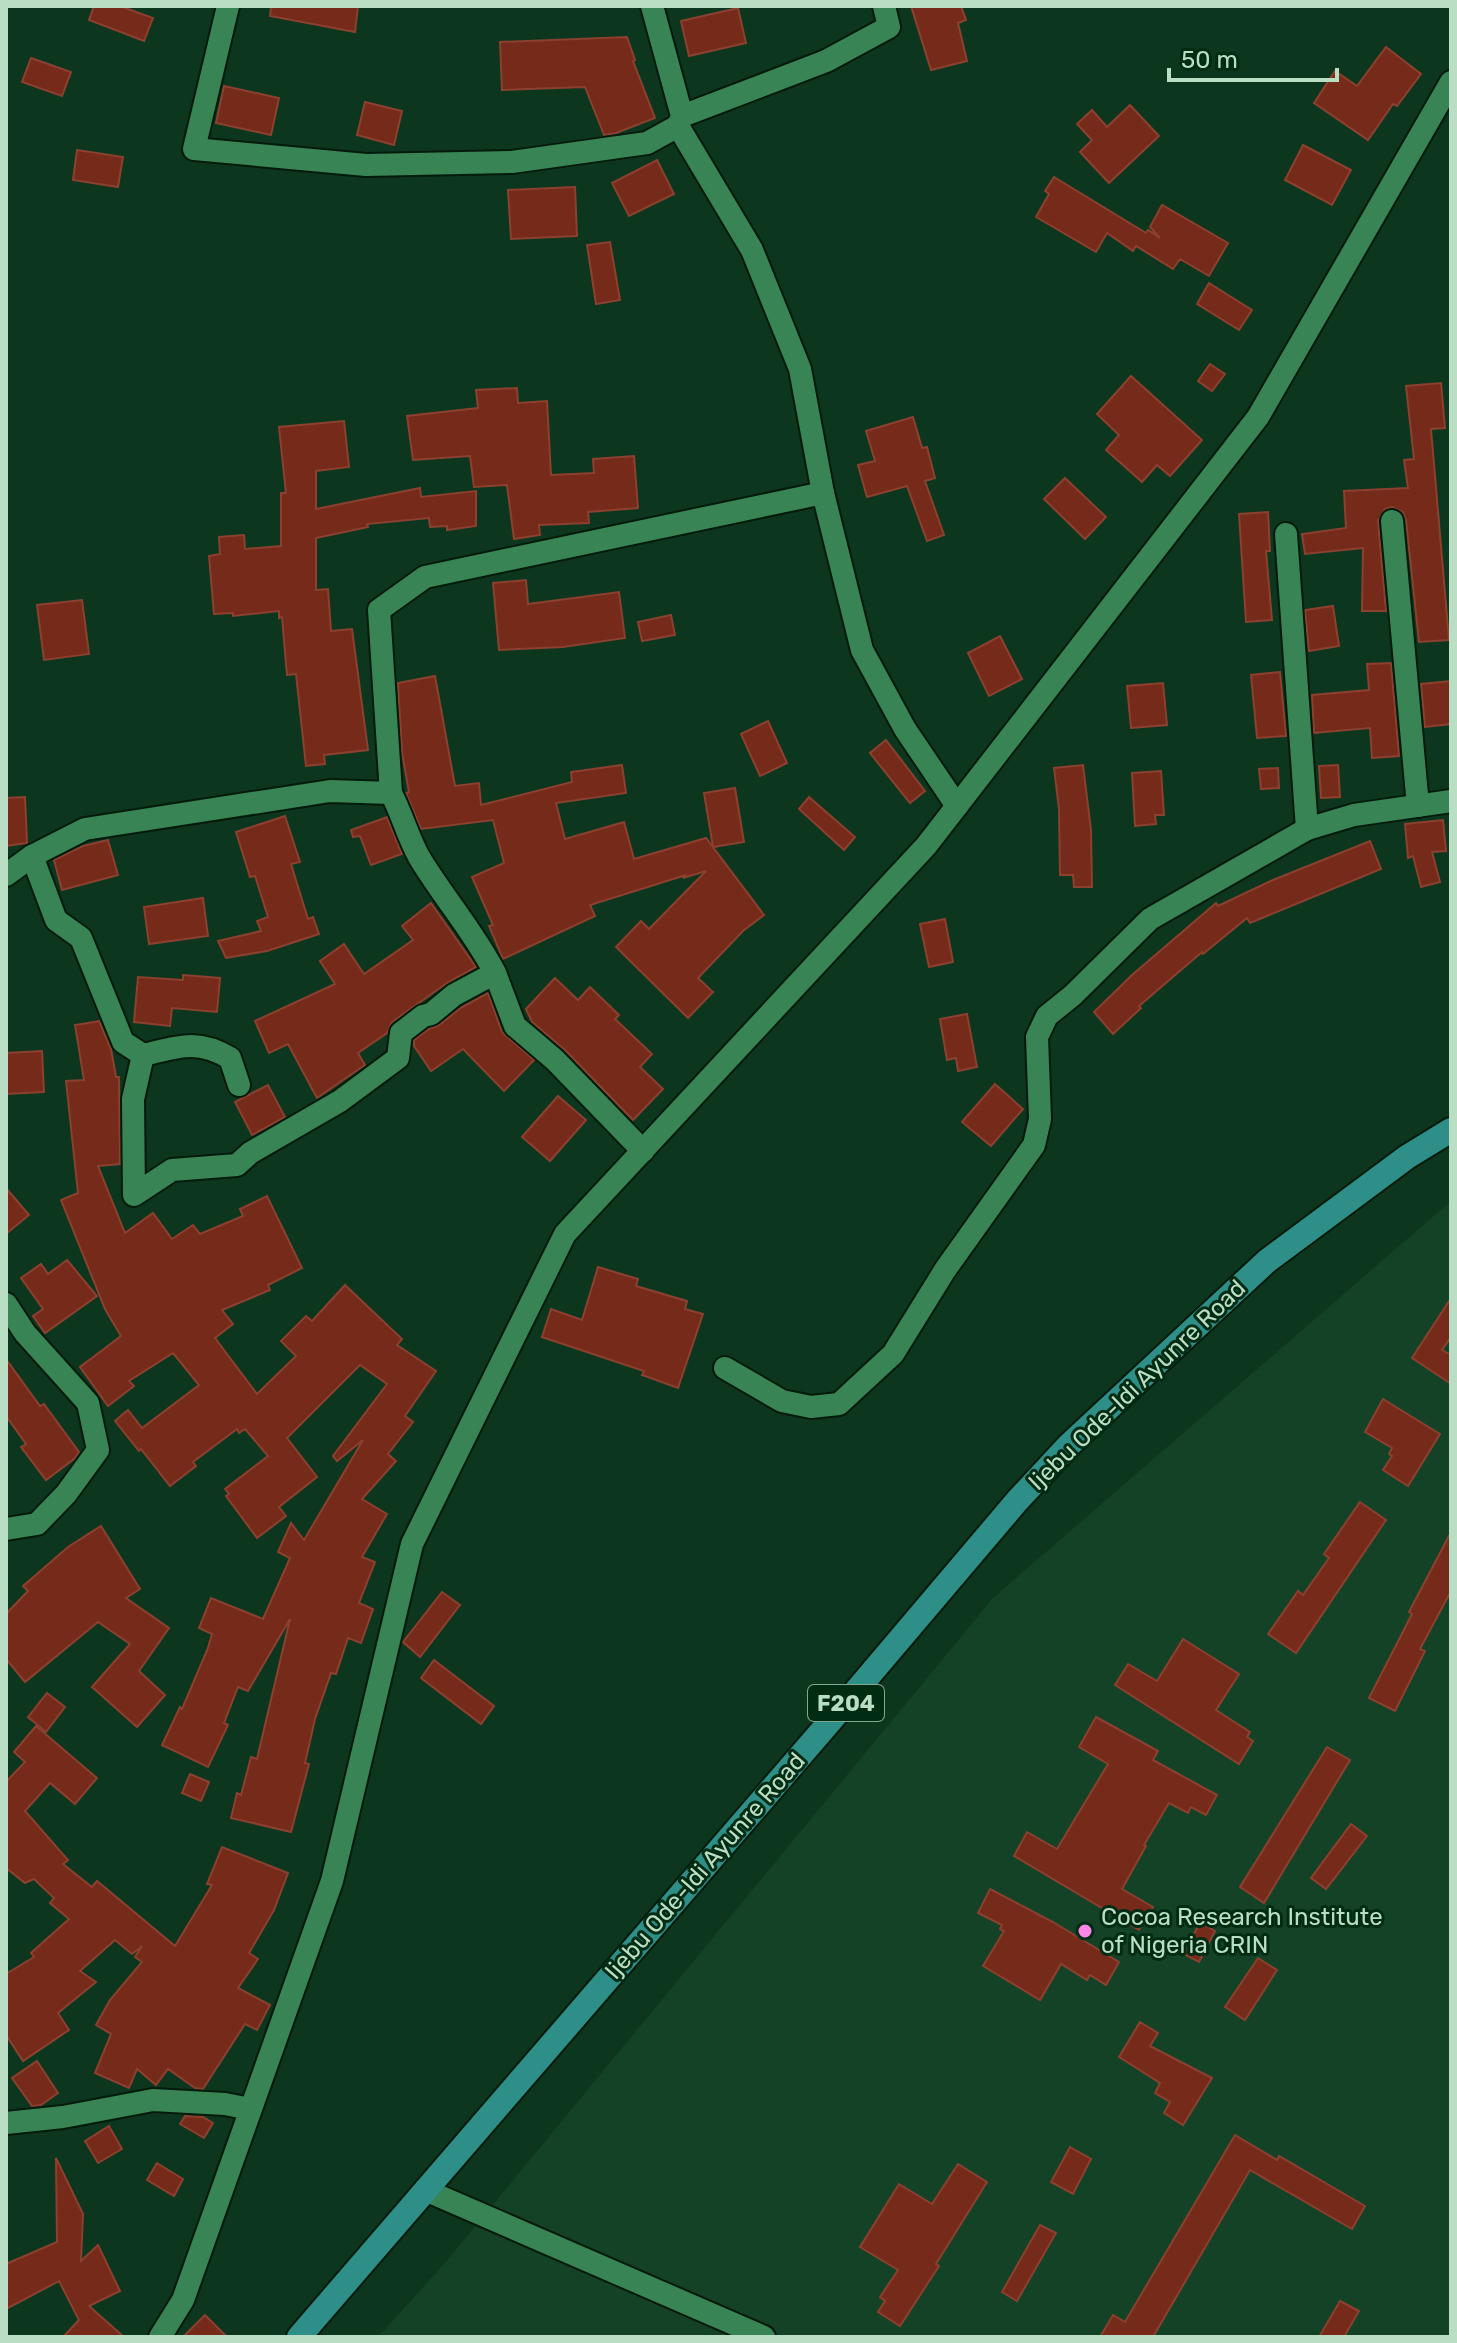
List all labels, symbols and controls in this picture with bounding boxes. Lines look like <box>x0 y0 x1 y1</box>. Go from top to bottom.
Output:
scale bar <box>1169 32 1337 82</box>
text: 50 m <box>1181 46 1238 74</box>
street label: Ijebu Ode-Idi Ayunre Road <box>1023 1274 1251 1496</box>
road number: F204 <box>808 1685 884 1721</box>
street label: Ijebu Ode-Idi Ayunre Road <box>599 1747 811 1985</box>
place label: Cocoa Research Institute of Nigeria CRIN <box>1101 1903 1383 1959</box>
marker: Cocoa Research Institute of Nigeria CRIN <box>1076 1922 1094 1940</box>

